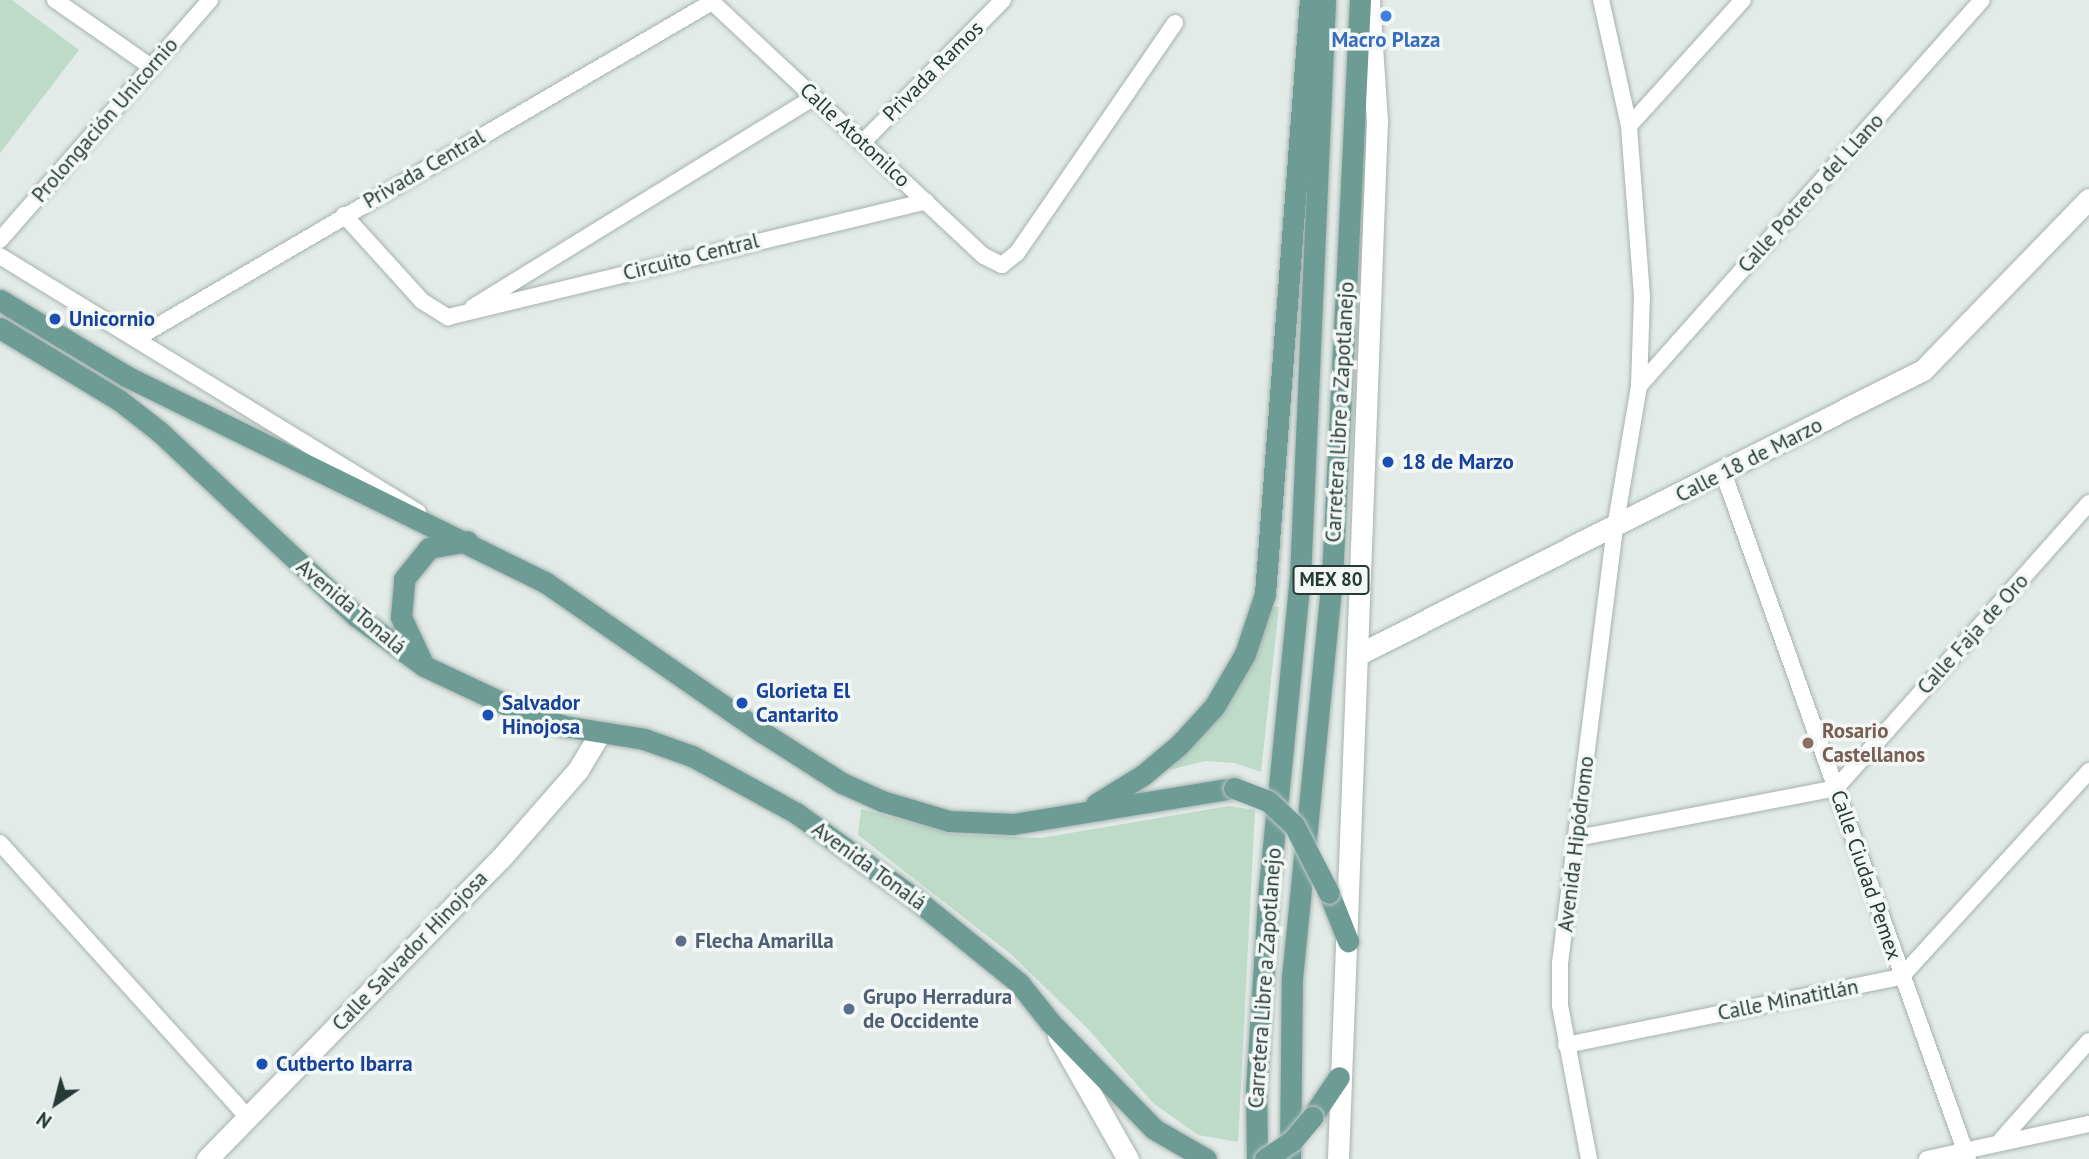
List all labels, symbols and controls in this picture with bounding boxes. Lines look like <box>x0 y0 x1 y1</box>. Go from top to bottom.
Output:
marker: Macro Plaza <box>1378 8 1394 24</box>
street label: Privada Ramos <box>878 16 988 126</box>
place label: Macro Plaza <box>1332 27 1440 53</box>
street label: Prolongación Unicornio <box>27 32 183 208</box>
street label: Calle Atotonilco <box>794 77 916 193</box>
street label: Calle Potrero del Llano <box>1733 108 1889 278</box>
street label: Privada Central <box>359 124 489 214</box>
street label: Circuito Central <box>620 228 762 286</box>
street label: Carretera Libre a Zapotlanejo <box>1321 281 1359 543</box>
place label: Unicornio <box>69 306 155 332</box>
marker: Unicornio <box>47 311 63 327</box>
street label: Calle 18 de Marzo <box>1671 412 1827 508</box>
place label: 18 de Marzo <box>1402 449 1514 475</box>
marker: 18 de Marzo <box>1380 454 1396 470</box>
street label: Avenida Tonalá <box>291 554 411 660</box>
road number: MEX 80 <box>1291 565 1371 596</box>
street label: Calle Faja de Oro <box>1912 568 2034 700</box>
place label: Glorieta El Cantarito <box>756 678 850 728</box>
place label: Salvador Hinojosa <box>502 690 580 740</box>
marker: Glorieta El Cantarito <box>734 695 750 711</box>
marker: Salvador Hinojosa <box>480 707 496 723</box>
place label: Rosario Castellanos <box>1822 718 1925 768</box>
marker: Rosario Castellanos <box>1800 735 1816 751</box>
street label: Avenida Hipódromo <box>1553 755 1599 933</box>
street label: Calle Ciudad Pemex <box>1825 787 1907 963</box>
street label: Avenida Tonalá <box>807 816 931 916</box>
street label: Carretera Libre a Zapotlanejo <box>1243 847 1287 1109</box>
street label: Calle Salvador Hinojosa <box>327 866 493 1036</box>
place label: Flecha Amarilla <box>695 928 834 954</box>
marker: Flecha Amarilla <box>673 933 689 949</box>
street label: Calle Minatitlán <box>1716 974 1860 1026</box>
place label: Grupo Herradura de Occidente <box>863 984 1012 1034</box>
marker: Grupo Herradura de Occidente <box>841 1001 857 1017</box>
place label: Cutberto Ibarra <box>276 1051 413 1077</box>
marker: Cutberto Ibarra <box>254 1056 270 1072</box>
north arrow <box>21 1068 91 1138</box>
text: N <box>32 1107 56 1134</box>

